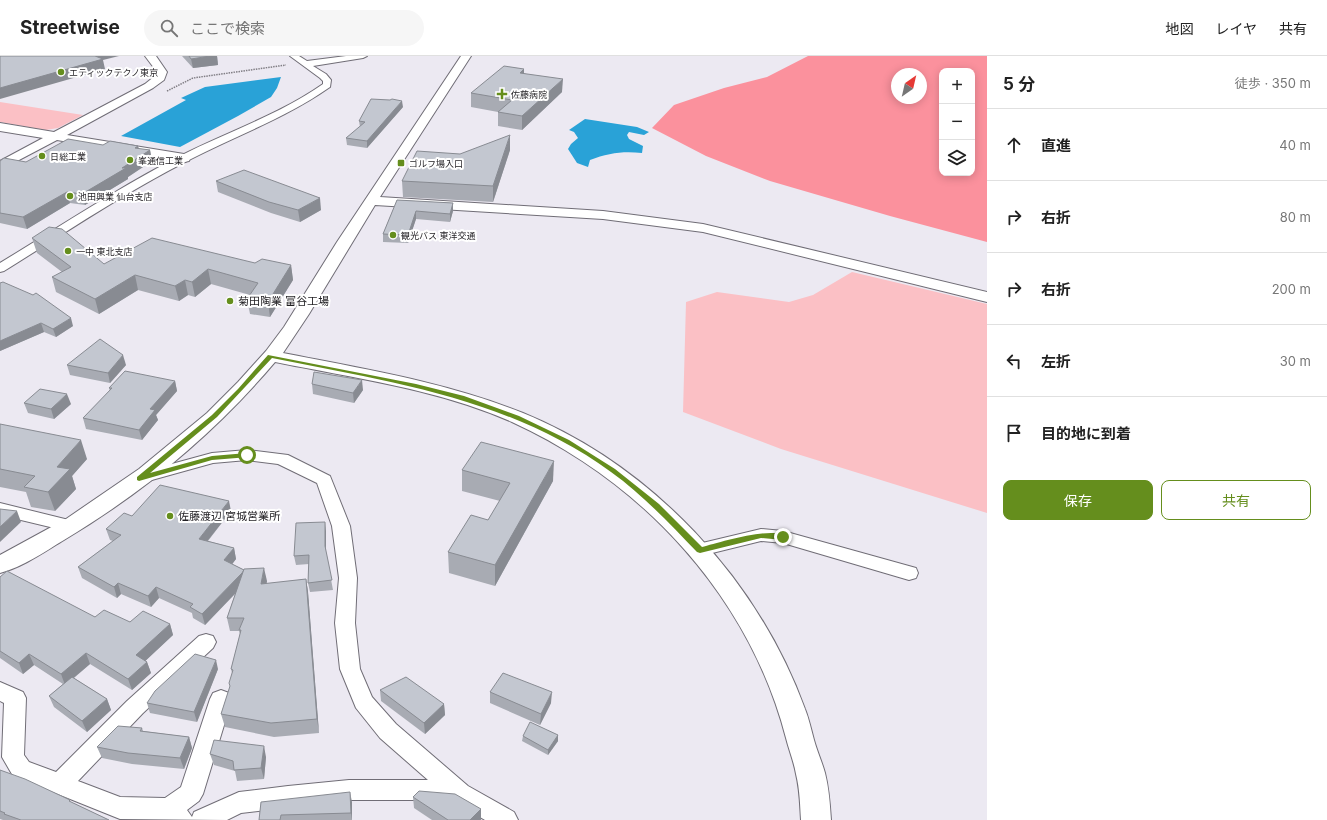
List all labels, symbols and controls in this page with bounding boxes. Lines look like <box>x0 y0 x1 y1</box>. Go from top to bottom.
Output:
search box <box>144 10 424 46</box>
text: Streetwise <box>20 16 120 39</box>
icon: search <box>158 17 180 39</box>
text: ここで検索 <box>190 19 265 38</box>
text: 地図 <box>1165 20 1193 37</box>
text: レイヤ <box>1215 20 1257 37</box>
text: 共有 <box>1279 20 1307 37</box>
marker: エティックテクノ東京 <box>56 67 66 77</box>
place label: エティックテクノ東京 <box>69 67 158 78</box>
north arrow <box>891 68 927 104</box>
map controls <box>939 68 975 176</box>
button: + <box>939 68 975 104</box>
text: 5 分 <box>1003 74 1035 94</box>
text: 徒歩 · 350 m <box>1235 75 1311 91</box>
marker: 佐藤病院 <box>496 88 508 100</box>
place label: 佐藤病院 <box>510 89 547 100</box>
button: − <box>939 104 975 140</box>
icon: ahead <box>1003 134 1025 156</box>
text: 直進 <box>1041 136 1071 155</box>
text: 40 m <box>1279 137 1311 153</box>
button: layers <box>939 140 975 176</box>
marker: 日総工業 <box>37 151 47 161</box>
place label: 日総工業 <box>50 151 86 162</box>
marker: 峯通信工業 <box>125 155 135 165</box>
place label: 峯通信工業 <box>138 155 183 166</box>
marker: ゴルフ場入口 <box>396 158 406 168</box>
place label: ゴルフ場入口 <box>409 158 463 169</box>
marker: 池田興業 仙台支店 <box>65 191 75 201</box>
place label: 池田興業 仙台支店 <box>78 191 153 202</box>
icon: right <box>1003 206 1025 228</box>
text: 右折 <box>1041 208 1071 227</box>
text: 80 m <box>1280 209 1311 225</box>
marker: 観光バス 東洋交通 <box>388 230 398 240</box>
place label: 観光バス 東洋交通 <box>401 230 476 241</box>
marker: 一中 東北支店 <box>63 246 73 256</box>
place label: 一中 東北支店 <box>76 246 133 257</box>
icon: right <box>1003 278 1025 300</box>
text: 右折 <box>1041 280 1071 299</box>
text: 200 m <box>1272 281 1311 297</box>
place label: 菊田陶業 富谷工場 <box>238 294 329 308</box>
marker: 菊田陶業 富谷工場 <box>225 296 235 306</box>
icon: left <box>1003 350 1025 372</box>
text: 左折 <box>1041 352 1071 371</box>
text: 30 m <box>1280 353 1311 369</box>
icon: arrive <box>1003 422 1025 444</box>
text: 目的地に到着 <box>1041 424 1131 443</box>
route start <box>238 446 256 464</box>
button: 保存 <box>1003 480 1153 520</box>
button: 共有 <box>1161 480 1311 520</box>
place label: 佐藤渡辺 宮城営業所 <box>178 509 281 523</box>
marker: 佐藤渡辺 宮城営業所 <box>165 511 175 521</box>
route end <box>774 528 792 546</box>

